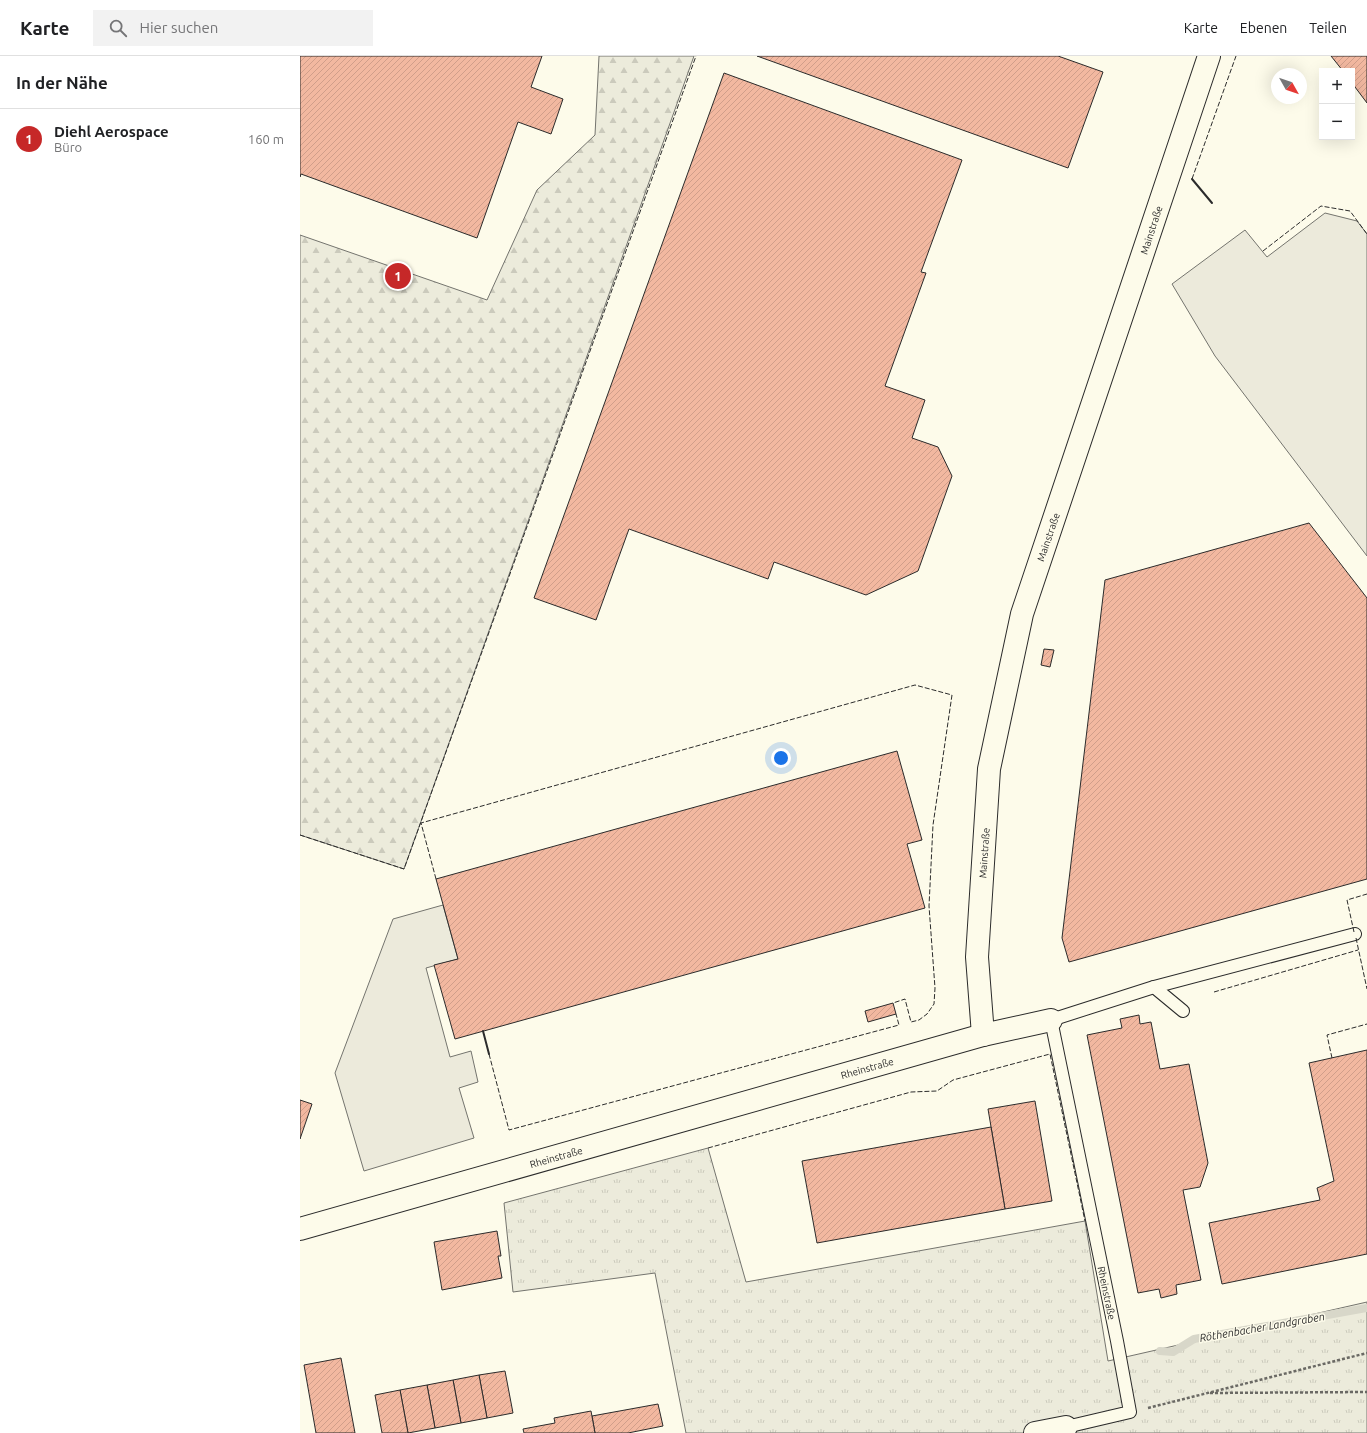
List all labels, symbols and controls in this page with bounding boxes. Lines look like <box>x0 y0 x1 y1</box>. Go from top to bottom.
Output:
search box <box>93 10 373 46</box>
text: Karte <box>20 17 69 39</box>
icon: search <box>107 17 129 39</box>
text: Hier suchen <box>139 19 218 36</box>
text: Karte <box>1184 20 1218 36</box>
text: Ebenen <box>1240 20 1287 36</box>
text: Teilen <box>1309 20 1347 36</box>
north arrow <box>1271 68 1307 104</box>
map controls <box>1319 68 1355 140</box>
button: + <box>1319 68 1355 104</box>
text: In der Nähe <box>16 73 108 92</box>
button: − <box>1319 104 1355 140</box>
text: Diehl Aerospace <box>54 123 169 140</box>
text: 1 <box>25 132 33 146</box>
text: 160 m <box>248 132 284 146</box>
text: Büro <box>54 140 82 154</box>
street label: Mainstraße <box>1138 204 1165 256</box>
pin: 1 <box>385 261 411 291</box>
street label: Mainstraße <box>1035 511 1062 563</box>
your location <box>771 748 791 768</box>
street label: Mainstraße <box>977 827 992 879</box>
street label: Rheinstraße <box>839 1056 895 1081</box>
street label: Rheinstraße <box>528 1145 584 1170</box>
street label: Rheinstraße <box>1095 1265 1118 1321</box>
water label: Röthenbacher Landgraben <box>1198 1310 1326 1344</box>

